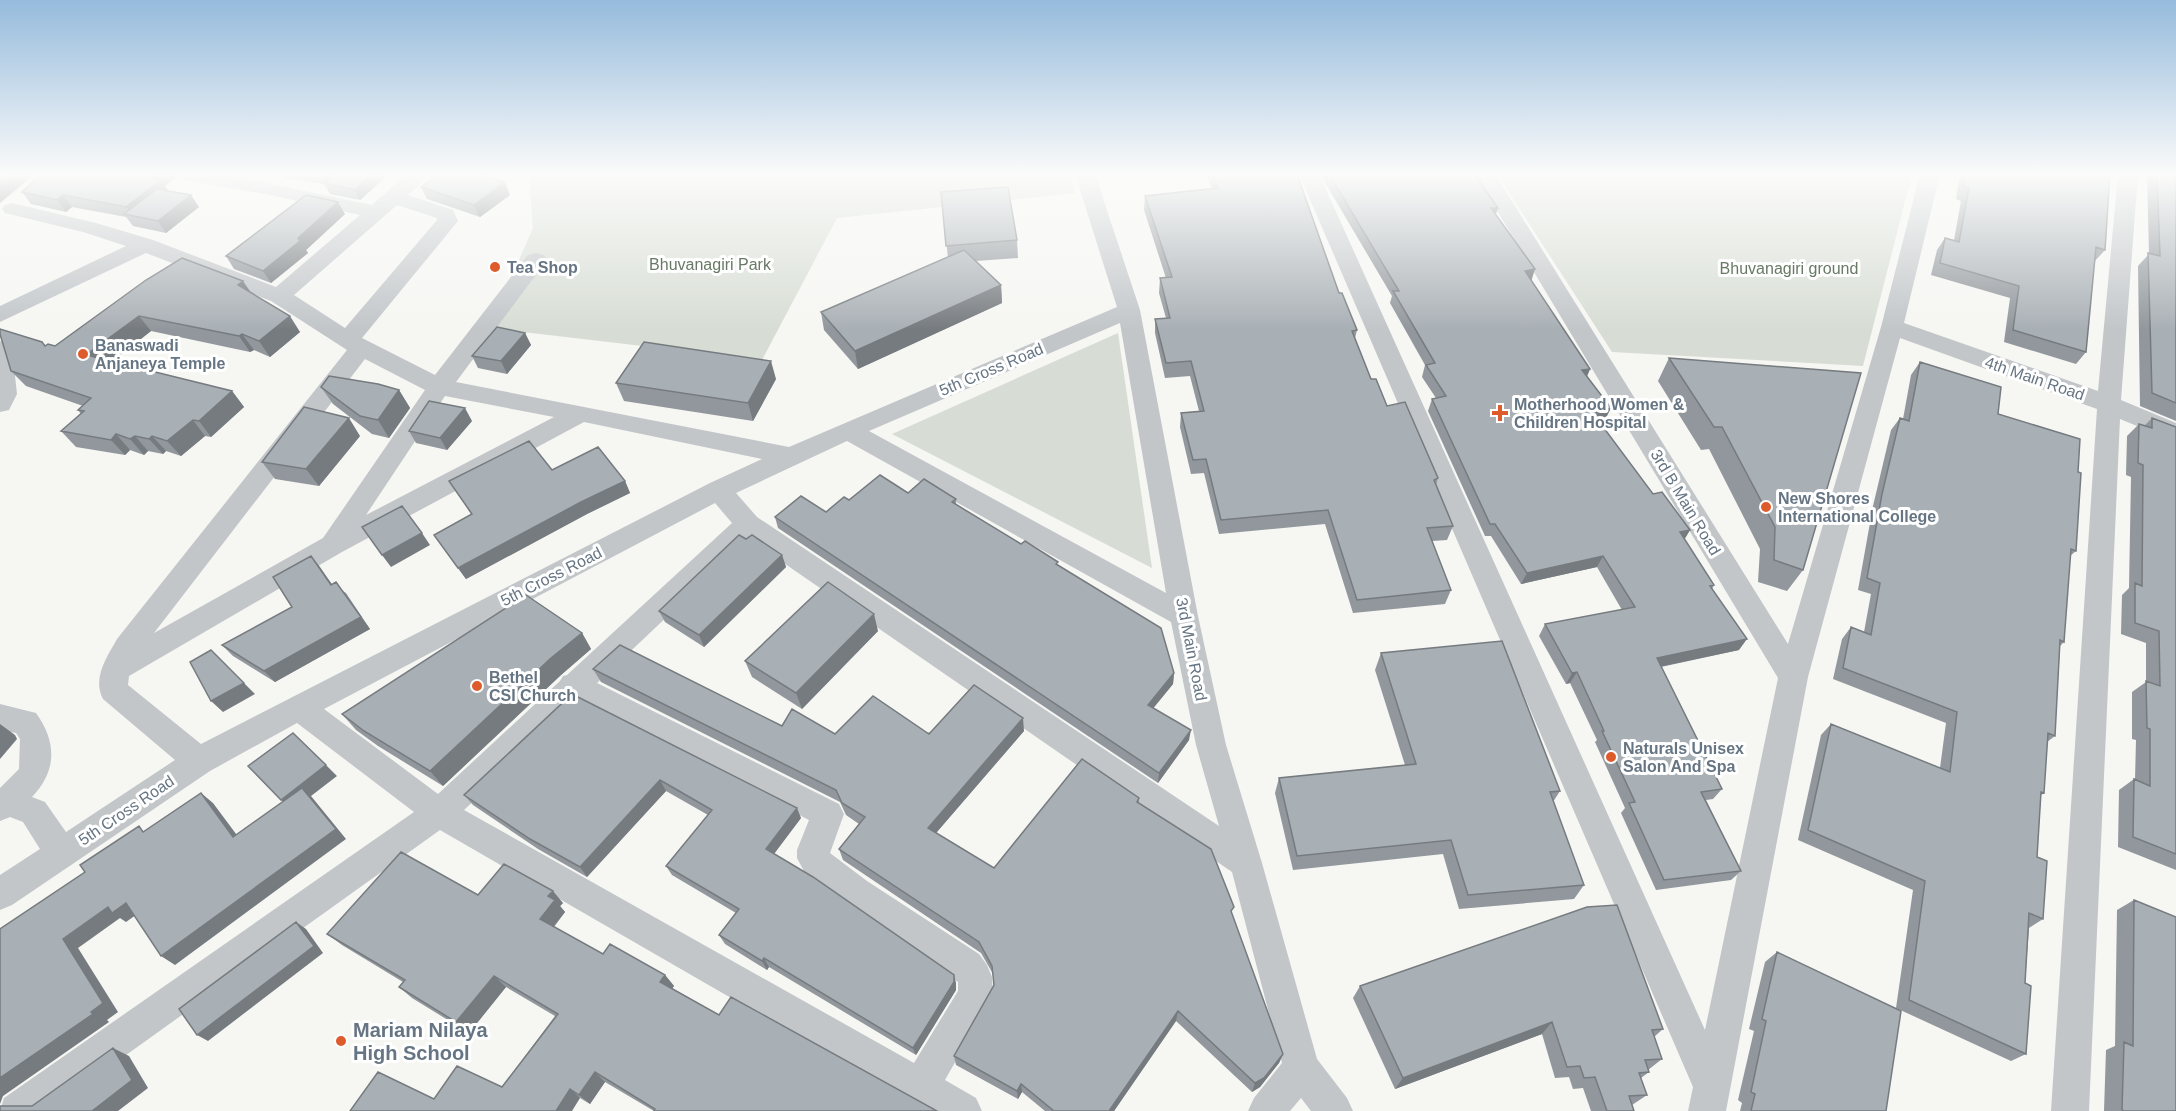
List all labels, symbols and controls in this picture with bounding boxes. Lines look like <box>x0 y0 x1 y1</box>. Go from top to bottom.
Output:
park label: Bhuvanagiri Park <box>649 256 772 273</box>
place label: Tea Shop <box>507 259 578 276</box>
marker: Tea Shop <box>488 260 502 274</box>
park label: Bhuvanagiri ground <box>1720 260 1858 277</box>
place label: Banaswadi Anjaneya Temple <box>95 337 226 372</box>
street label: 5th Cross Road <box>937 340 1046 399</box>
marker: Banaswadi Anjaneya Temple <box>76 347 90 361</box>
street label: 4th Main Road <box>1983 353 2087 403</box>
place label: Motherhood Women & Children Hospital <box>1514 396 1685 431</box>
marker: Motherhood Women & Children Hospital <box>1491 404 1509 422</box>
street label: 3rd B Main Road <box>1647 446 1724 558</box>
place label: New Shores International College <box>1778 490 1936 525</box>
marker: New Shores International College <box>1759 500 1773 514</box>
street label: 5th Cross Road <box>498 544 605 609</box>
street label: 3rd Main Road <box>1173 596 1210 702</box>
place label: Bethel CSI Church <box>489 669 576 704</box>
marker: Bethel CSI Church <box>470 679 484 693</box>
place label: Naturals Unisex Salon And Spa <box>1623 740 1744 775</box>
marker: Naturals Unisex Salon And Spa <box>1604 750 1618 764</box>
street label: 5th Cross Road <box>75 772 177 849</box>
place label: Mariam Nilaya High School <box>353 1019 488 1064</box>
marker: Mariam Nilaya High School <box>334 1034 348 1048</box>

